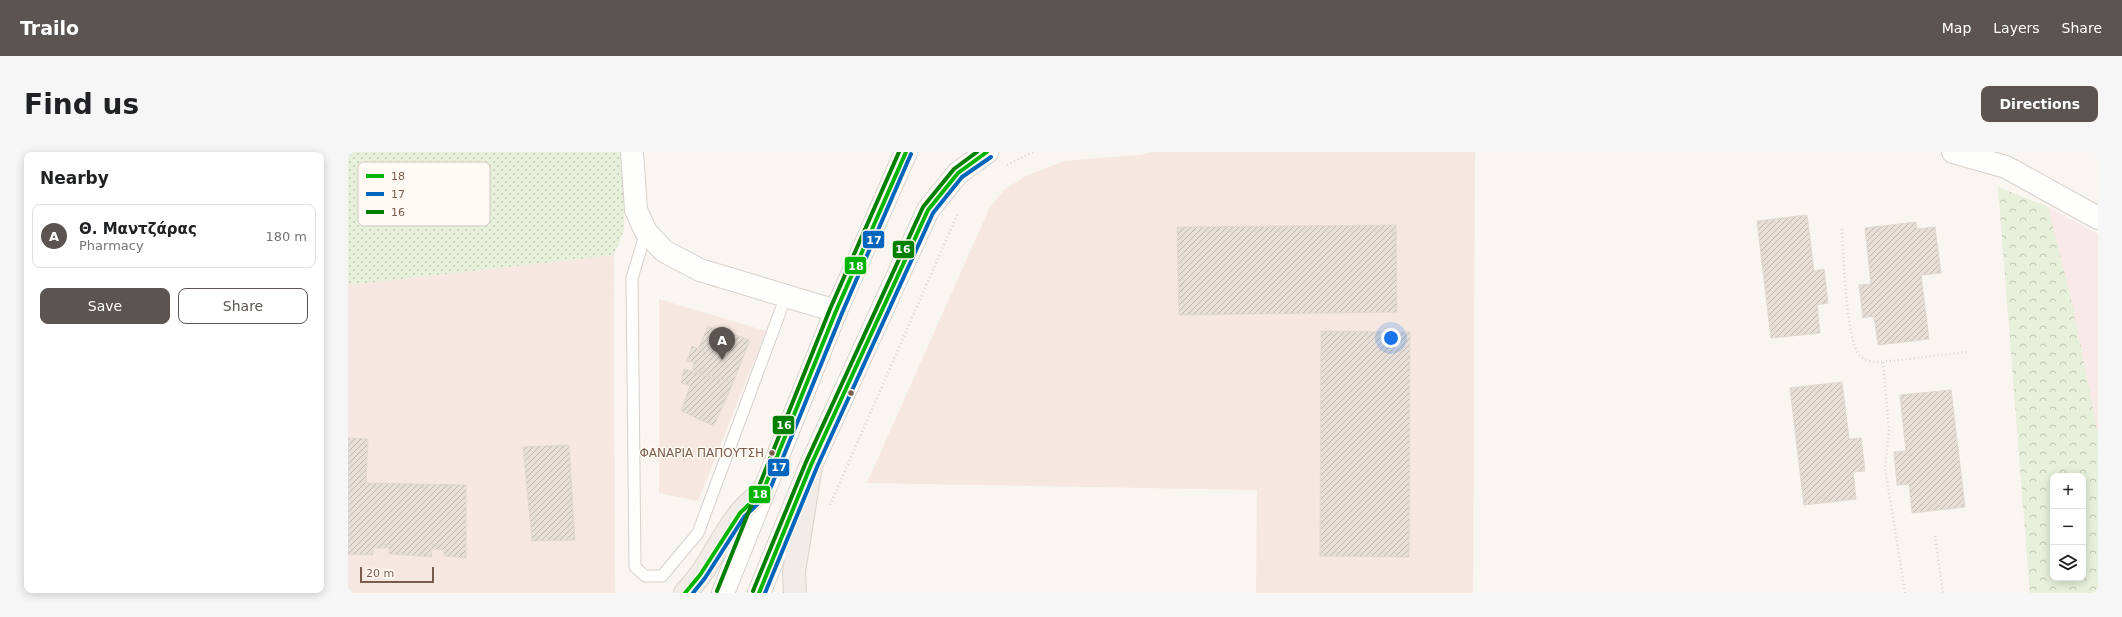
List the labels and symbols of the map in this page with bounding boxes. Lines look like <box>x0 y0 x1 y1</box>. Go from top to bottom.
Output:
legend <box>358 162 490 226</box>
text: 18 <box>391 170 405 183</box>
text: 17 <box>391 188 405 201</box>
text: 16 <box>391 206 405 219</box>
line badge: 17 <box>862 230 885 249</box>
text: 17 <box>866 234 882 247</box>
line badge: 16 <box>892 240 915 259</box>
text: 16 <box>895 243 911 256</box>
line badge: 18 <box>844 256 867 275</box>
text: 18 <box>848 260 864 273</box>
pin: A <box>709 327 735 360</box>
your location <box>1381 328 1401 348</box>
unlabelled marker <box>846 388 856 398</box>
line badge: 16 <box>772 415 795 435</box>
text: 16 <box>776 419 792 432</box>
place label: ΦΑΝΑΡΙΑ ΠΑΠΟΥΤΣΗ <box>639 446 764 460</box>
marker: ΦΑΝΑΡΙΑ ΠΑΠΟΥΤΣΗ <box>767 448 777 458</box>
line badge: 17 <box>767 458 790 477</box>
text: 17 <box>771 461 787 474</box>
line badge: 18 <box>748 485 771 504</box>
text: 18 <box>752 488 768 501</box>
scale bar <box>360 565 434 584</box>

